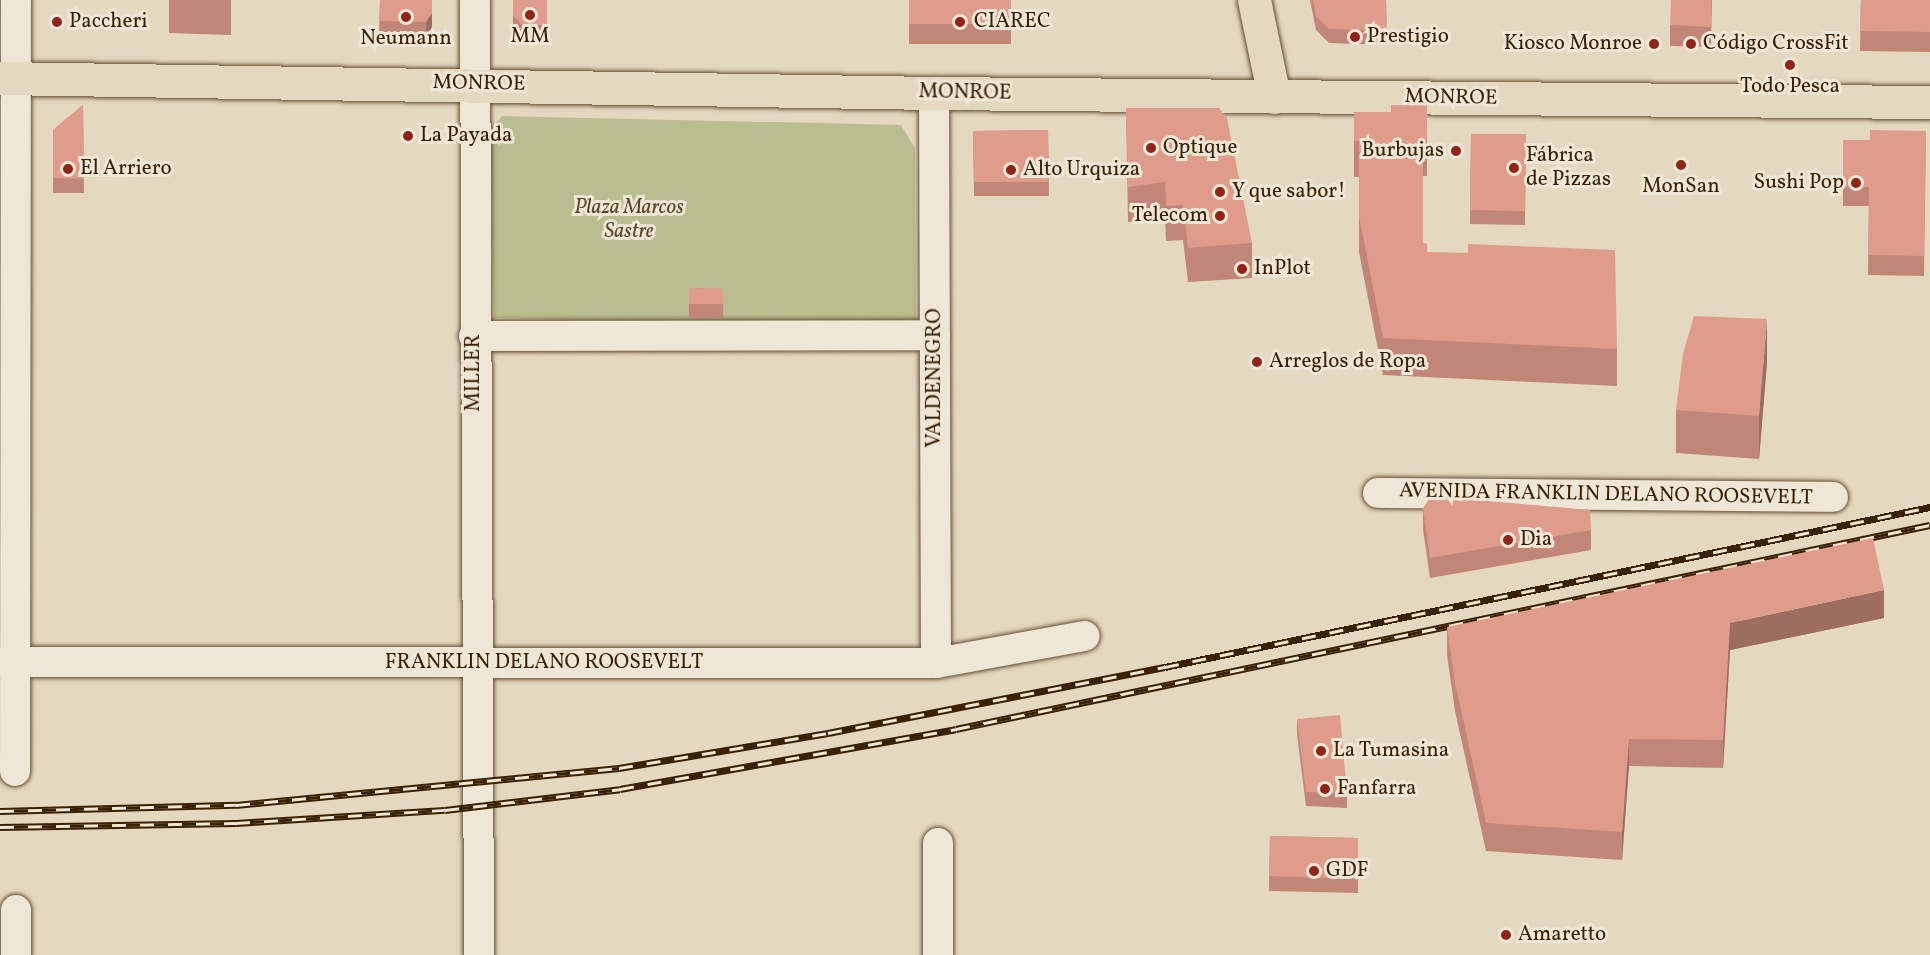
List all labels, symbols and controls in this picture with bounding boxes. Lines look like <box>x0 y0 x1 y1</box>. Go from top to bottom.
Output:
marker: MM <box>523 8 537 22</box>
place label: Paccheri <box>69 9 147 35</box>
place label: CIAREC <box>974 9 1051 35</box>
marker: Neumann <box>399 10 413 24</box>
marker: CIAREC <box>951 13 969 31</box>
marker: Paccheri <box>50 15 64 29</box>
place label: MM <box>510 24 550 50</box>
place label: Prestigio <box>1367 24 1449 50</box>
place label: Neumann <box>360 26 452 52</box>
marker: Prestigio <box>1348 30 1362 44</box>
place label: Kiosco Monroe <box>1504 31 1642 57</box>
place label: Código CrossFit <box>1703 31 1849 57</box>
marker: Kiosco Monroe <box>1647 37 1661 51</box>
marker: Código CrossFit <box>1684 37 1698 51</box>
marker: Todo Pesca <box>1783 58 1797 72</box>
street label: MONROE <box>432 71 526 97</box>
place label: Todo Pesca <box>1740 74 1840 100</box>
street label: MONROE <box>918 80 1012 106</box>
street label: MONROE <box>1404 85 1498 111</box>
place label: La Payada <box>420 123 513 149</box>
marker: La Payada <box>401 129 415 143</box>
place label: Optique <box>1163 135 1237 161</box>
place label: Burbujas <box>1362 138 1444 164</box>
marker: Optique <box>1144 141 1158 155</box>
place label: Fábrica de Pizzas <box>1526 143 1611 193</box>
marker: Burbujas <box>1449 144 1463 158</box>
place label: El Arriero <box>80 156 172 182</box>
place label: Alto Urquiza <box>1023 157 1140 183</box>
marker: MonSan <box>1674 158 1688 172</box>
marker: Fábrica de Pizzas <box>1507 161 1521 175</box>
marker: El Arriero <box>61 162 75 176</box>
marker: Alto Urquiza <box>1004 163 1018 177</box>
place label: Sushi Pop <box>1754 170 1844 196</box>
place label: MonSan <box>1642 174 1720 200</box>
marker: Sushi Pop <box>1849 176 1863 190</box>
place label: Y que sabor! <box>1232 179 1346 205</box>
marker: Y que sabor! <box>1213 185 1227 199</box>
park label: Plaza Marcos Sastre <box>574 195 684 245</box>
place label: Telecom <box>1132 203 1208 229</box>
marker: Telecom <box>1213 209 1227 223</box>
place label: InPlot <box>1254 256 1311 282</box>
marker: InPlot <box>1235 262 1249 276</box>
street label: VALDENEGRO <box>922 308 948 448</box>
street label: MILLER <box>461 334 487 412</box>
place label: Arreglos de Ropa <box>1269 349 1426 375</box>
marker: Arreglos de Ropa <box>1250 355 1264 369</box>
street label: AVENIDA FRANKLIN DELANO ROOSEVELT <box>1399 479 1813 511</box>
place label: Dia <box>1520 527 1552 553</box>
marker: Dia <box>1501 533 1515 547</box>
street label: FRANKLIN DELANO ROOSEVELT <box>385 650 703 676</box>
place label: La Tumasina <box>1333 738 1450 764</box>
marker: La Tumasina <box>1314 744 1328 758</box>
place label: Fanfarra <box>1337 776 1416 802</box>
marker: Fanfarra <box>1318 782 1332 796</box>
place label: GDF <box>1326 858 1368 884</box>
marker: GDF <box>1307 864 1321 878</box>
place label: Amaretto <box>1518 922 1606 948</box>
marker: Amaretto <box>1499 928 1513 942</box>

